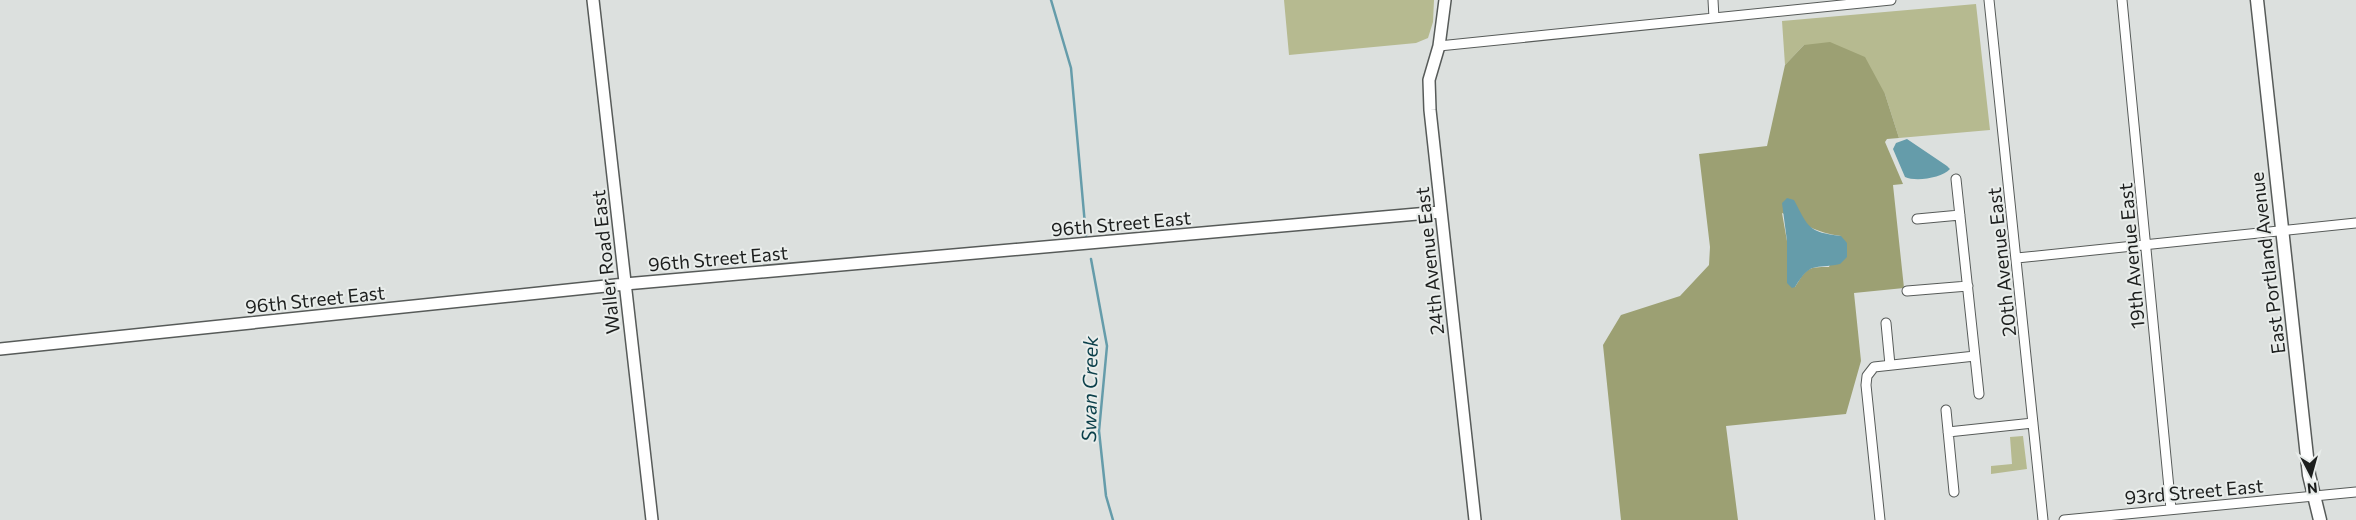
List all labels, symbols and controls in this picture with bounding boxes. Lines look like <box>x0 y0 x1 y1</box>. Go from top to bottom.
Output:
street label: East Portland Avenue <box>2244 171 2290 355</box>
street label: 19th Avenue East <box>2113 182 2149 330</box>
street label: 24th Avenue East <box>1410 186 1448 336</box>
street label: 20th Avenue East <box>1982 186 2020 338</box>
street label: Waller Road East <box>586 189 624 335</box>
street label: 96th Street East <box>1050 205 1192 241</box>
street label: 96th Street East <box>647 240 789 276</box>
street label: 96th Street East <box>244 280 386 318</box>
water label: Swan Creek <box>1076 335 1102 442</box>
north arrow <box>2286 450 2336 500</box>
street label: 93rd Street East <box>2124 473 2265 509</box>
text: N <box>2306 479 2319 497</box>

